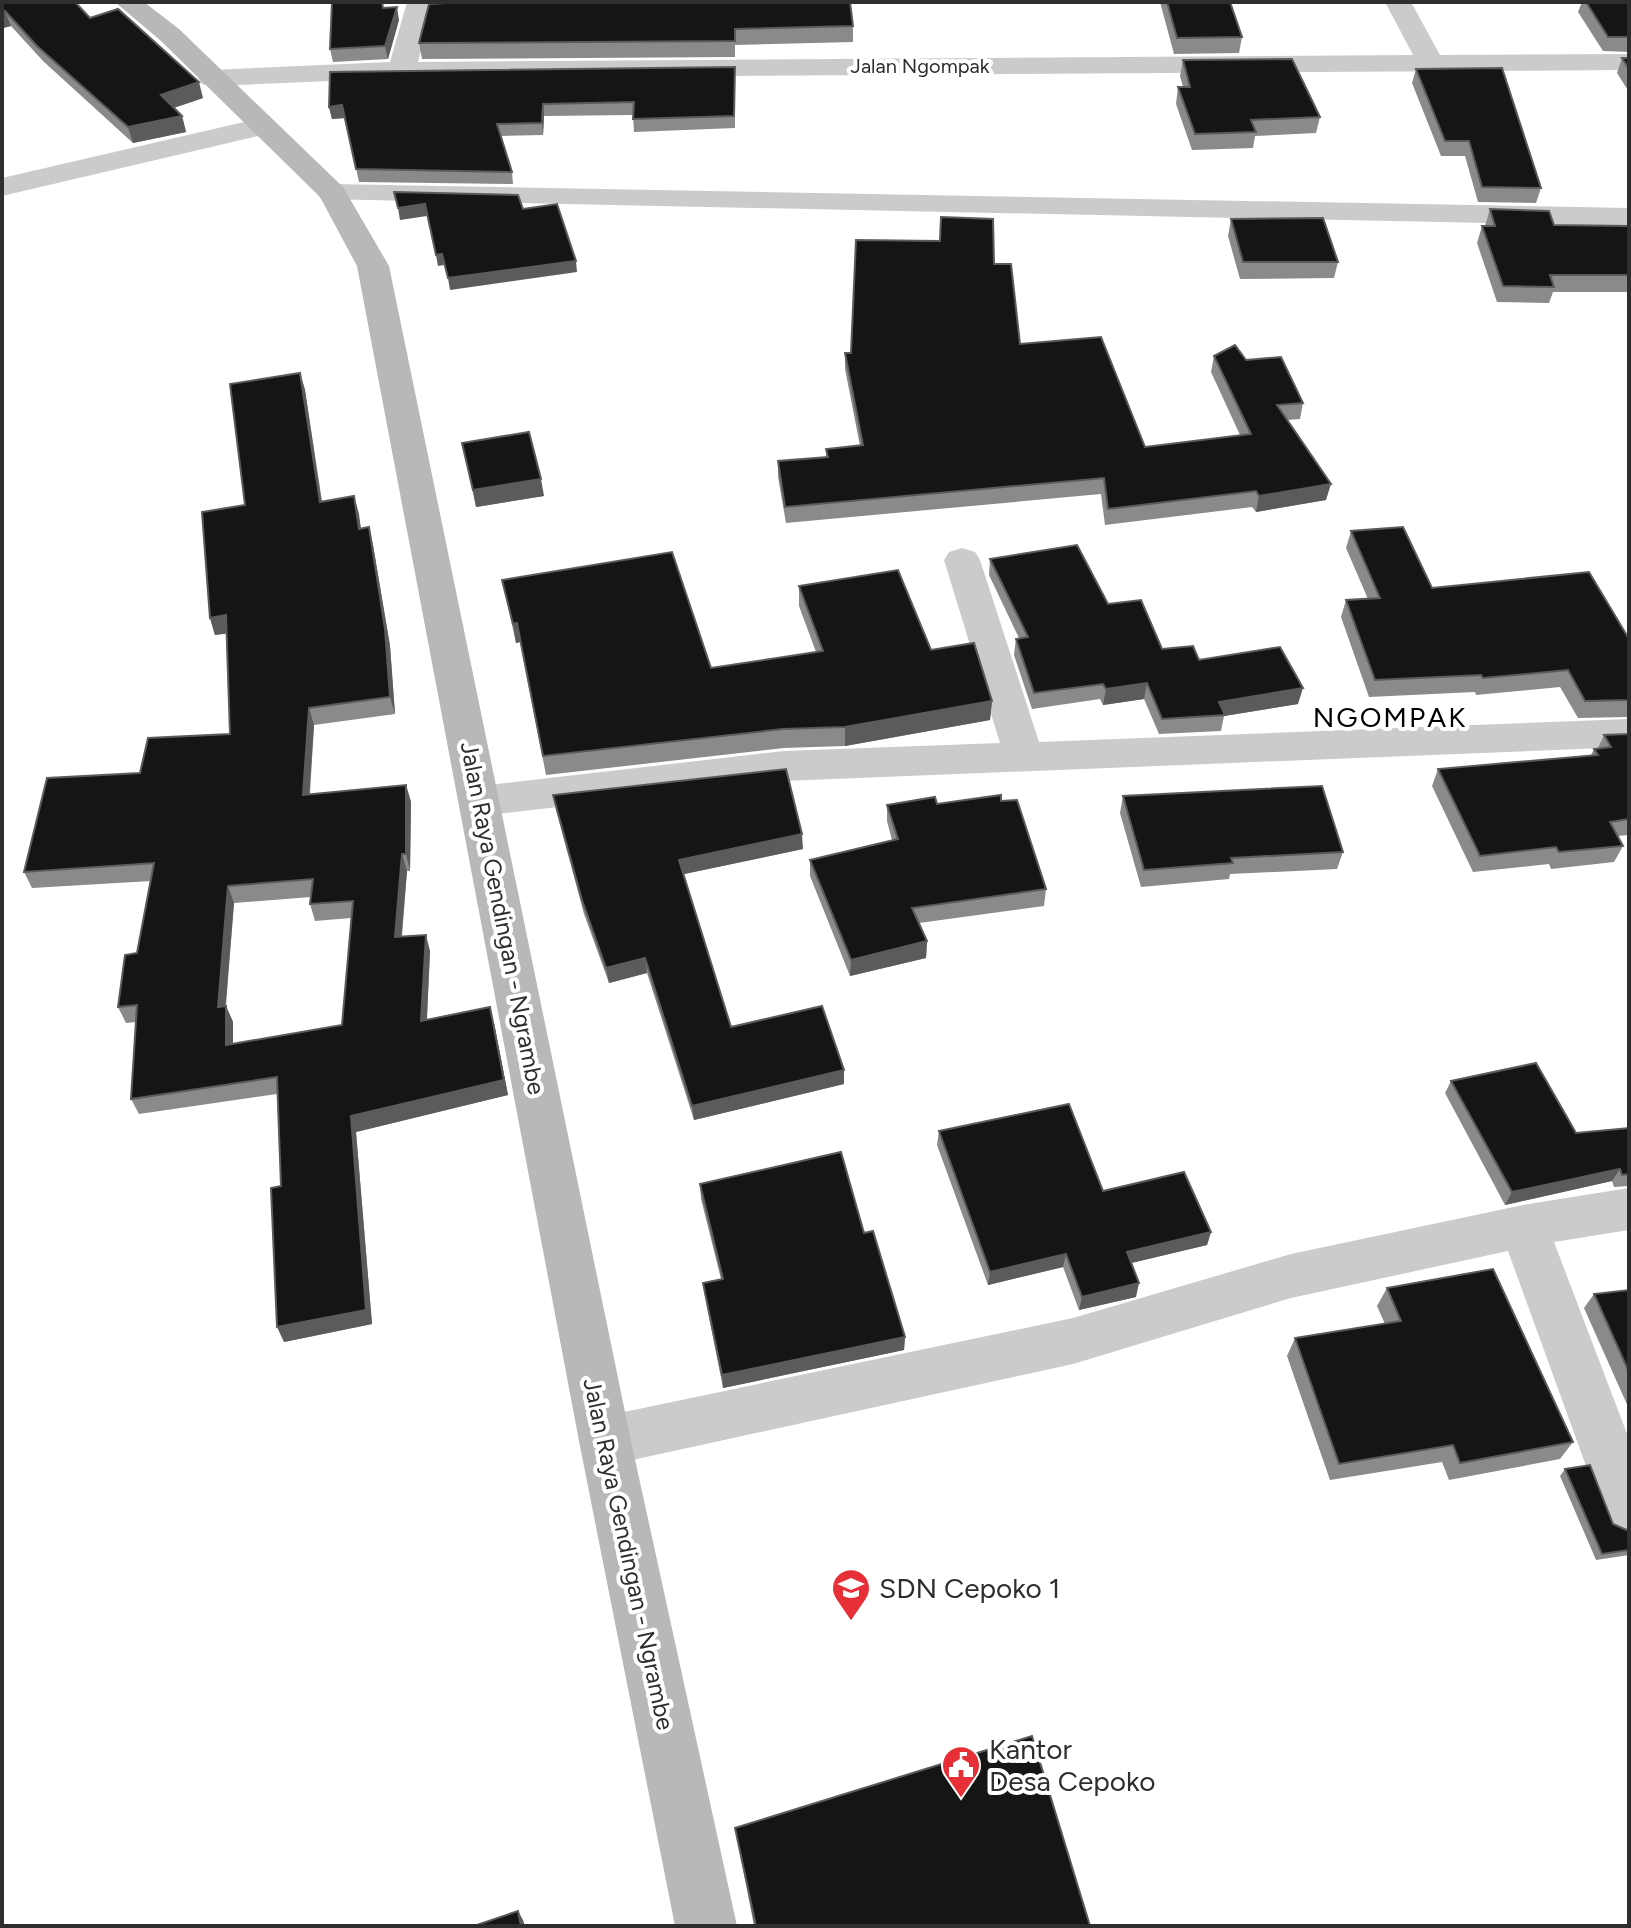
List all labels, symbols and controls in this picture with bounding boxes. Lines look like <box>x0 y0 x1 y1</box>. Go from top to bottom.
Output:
street label: Jalan Ngompak <box>851 54 990 78</box>
district label: NGOMPAK <box>1313 700 1467 734</box>
street label: Jalan Raya Gendingan - Ngrambe <box>455 739 551 1097</box>
street label: Jalan Raya Gendingan - Ngrambe <box>577 1375 681 1733</box>
school or university icon: SDN Cepoko 1 <box>830 1567 872 1622</box>
place label: SDN Cepoko 1 <box>879 1571 1060 1605</box>
place label: Kantor Desa Cepoko <box>989 1732 1156 1798</box>
public building icon: Kantor Desa Cepoko <box>940 1744 982 1799</box>

